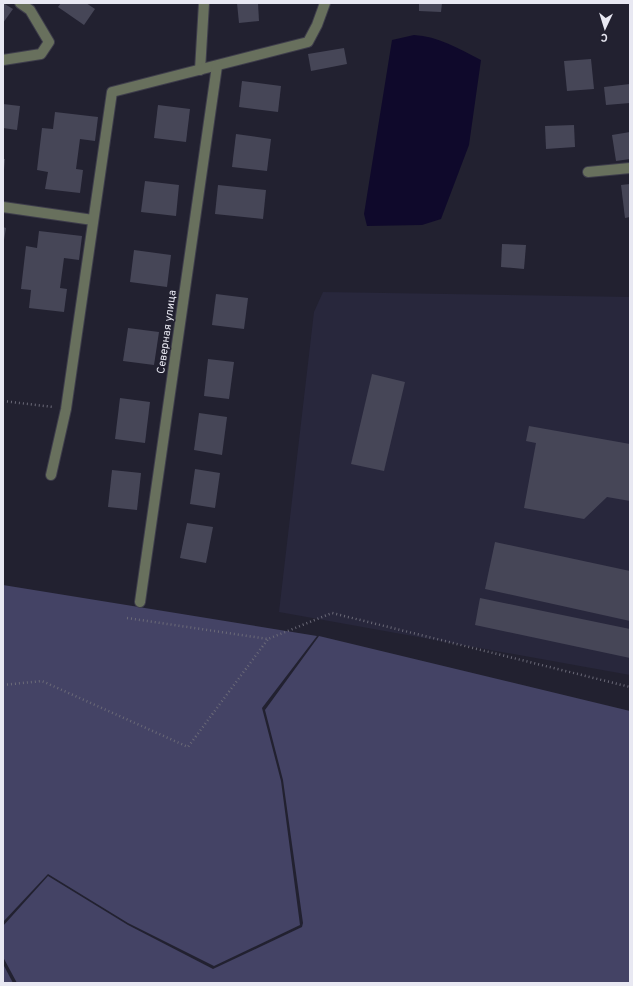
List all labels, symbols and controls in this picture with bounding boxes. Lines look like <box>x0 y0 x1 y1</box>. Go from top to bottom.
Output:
north arrow <box>585 8 625 48</box>
text: С <box>600 30 608 44</box>
street label: Северная улица <box>154 289 180 375</box>

